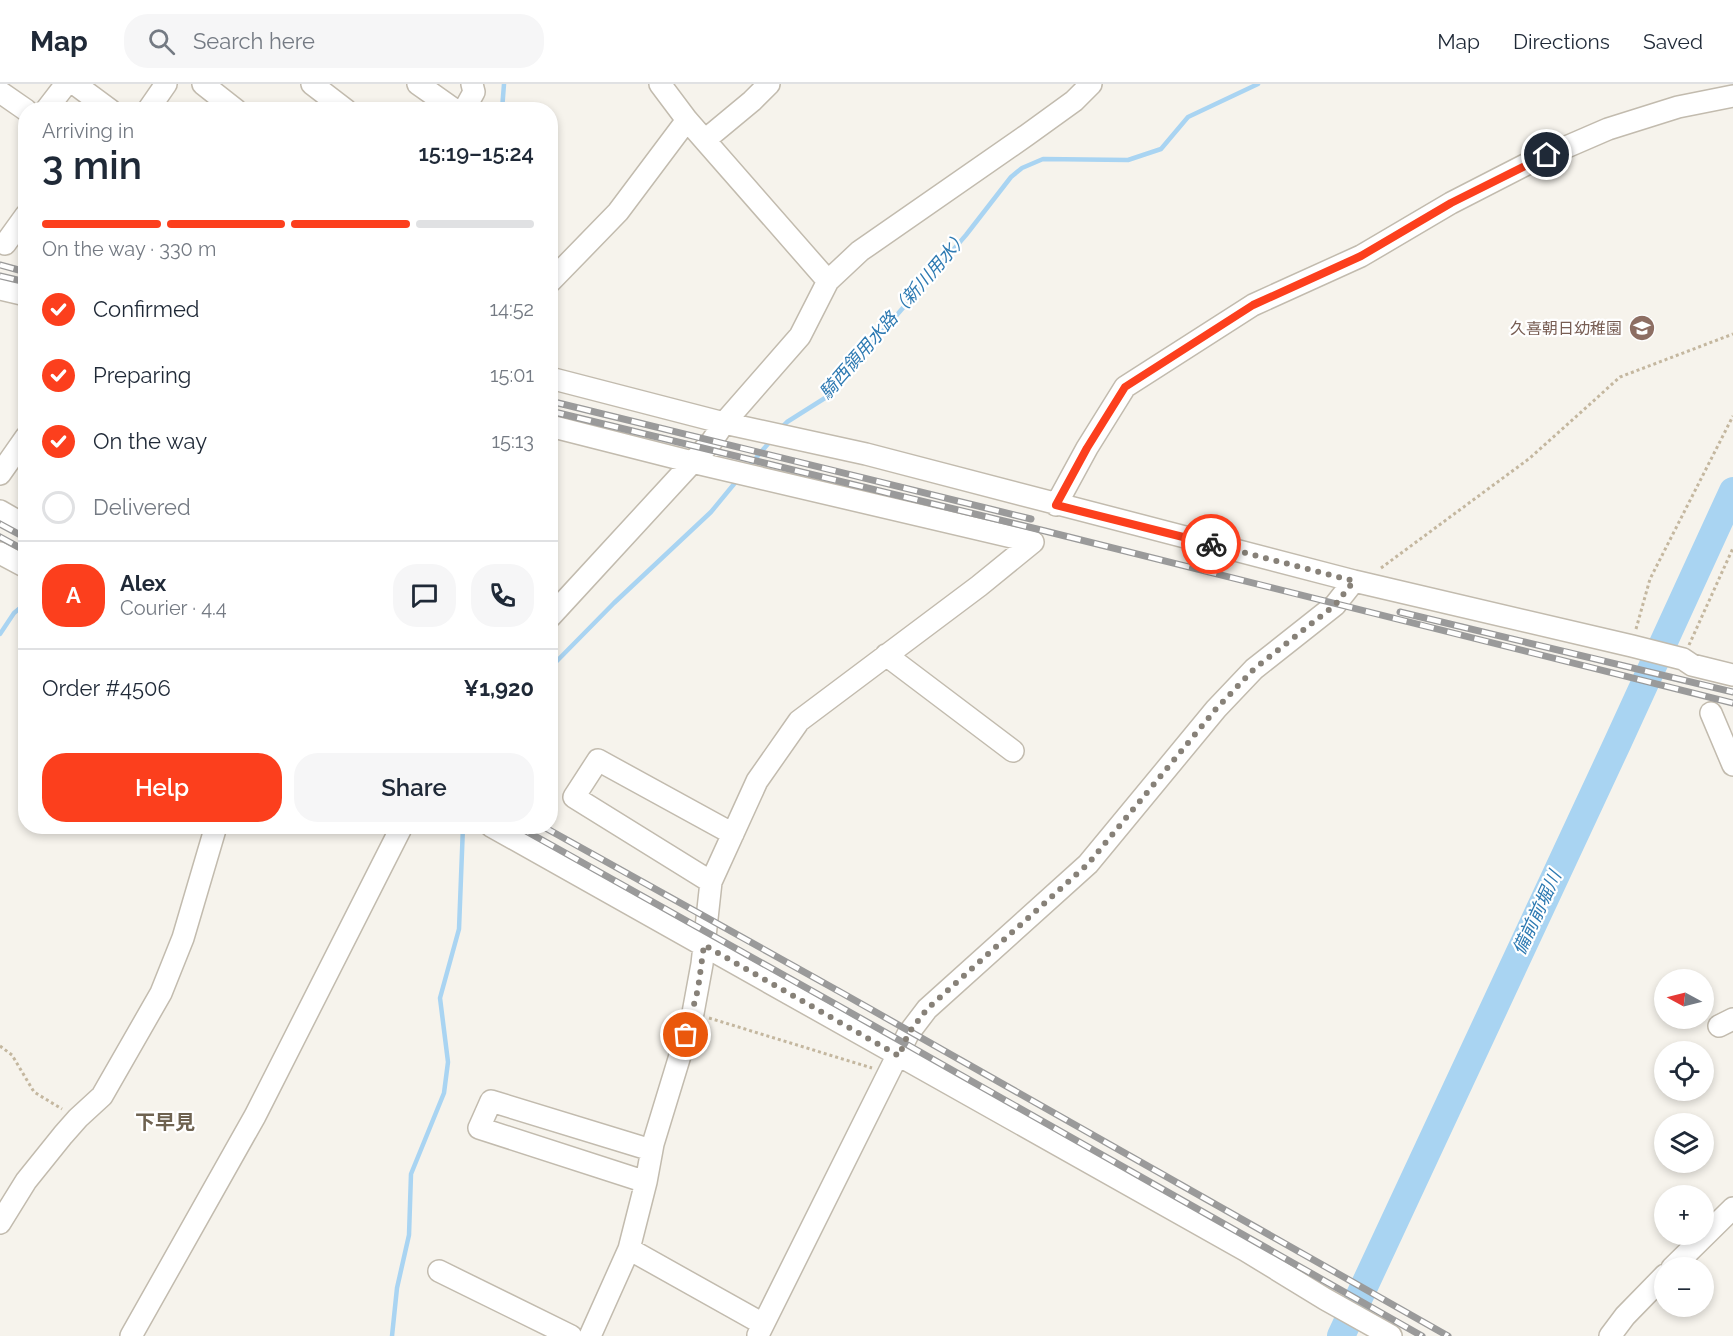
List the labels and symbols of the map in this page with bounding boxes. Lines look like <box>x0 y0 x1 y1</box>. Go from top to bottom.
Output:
pin <box>1521 129 1572 180</box>
water label: 騎西領用水路（新川用水） <box>815 226 972 403</box>
school or university icon: 久喜朝日幼稚園 <box>1627 313 1657 343</box>
place label: 久喜朝日幼稚園 <box>1510 319 1622 338</box>
courier <box>1181 514 1241 574</box>
water label: 備前前堀川 <box>1508 866 1566 958</box>
north arrow <box>1654 969 1714 1029</box>
pin <box>660 1009 711 1060</box>
district label: 下早見 <box>135 1110 195 1134</box>

